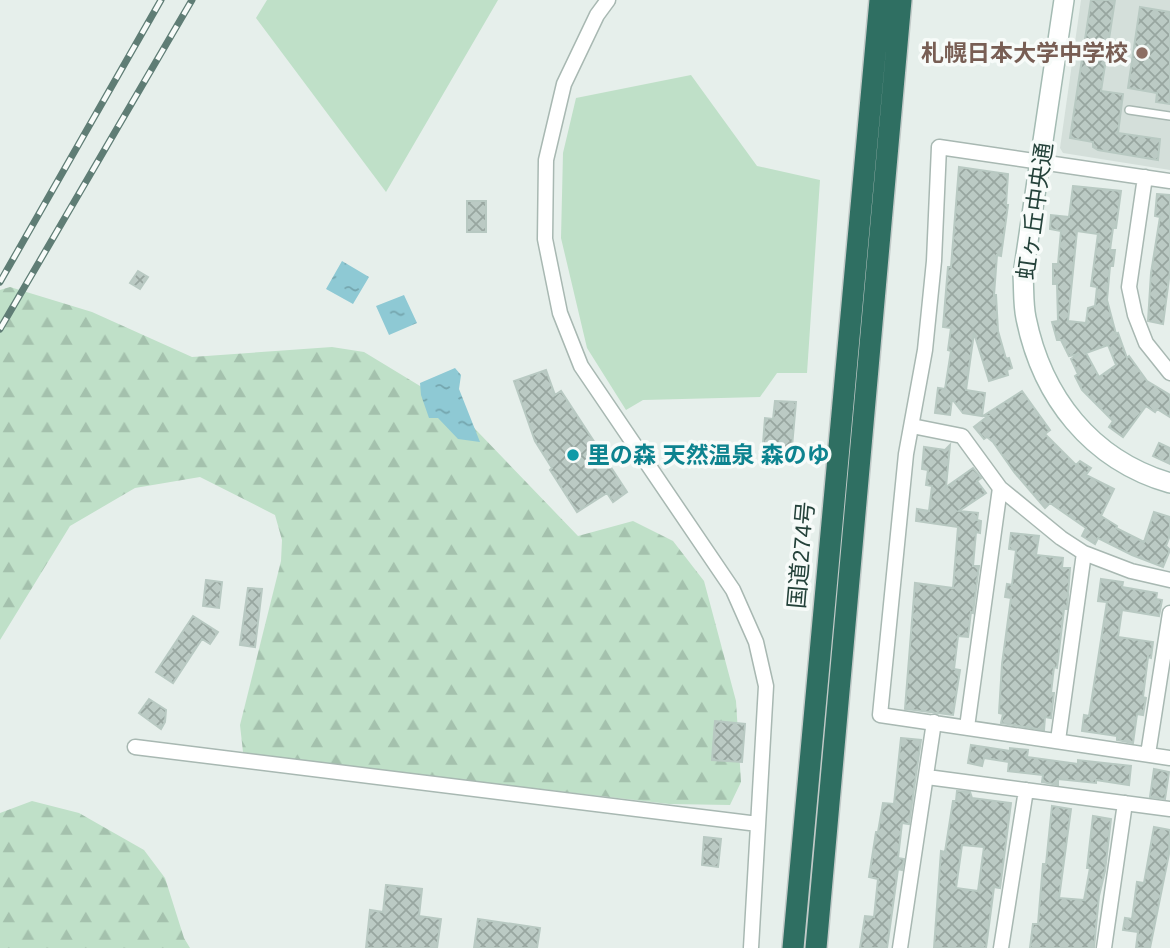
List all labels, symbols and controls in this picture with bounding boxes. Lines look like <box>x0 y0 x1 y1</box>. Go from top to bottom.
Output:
place label: 札幌日本大学中学校 <box>921 40 1128 66</box>
marker: 札幌日本大学中学校 <box>1134 45 1150 61</box>
street label: 虹ヶ丘中央通 <box>1013 141 1057 281</box>
place label: 里の森 天然温泉 森のゆ <box>587 442 830 468</box>
marker: 里の森 天然温泉 森のゆ <box>565 447 581 463</box>
street label: 国道274号 <box>783 500 819 610</box>

